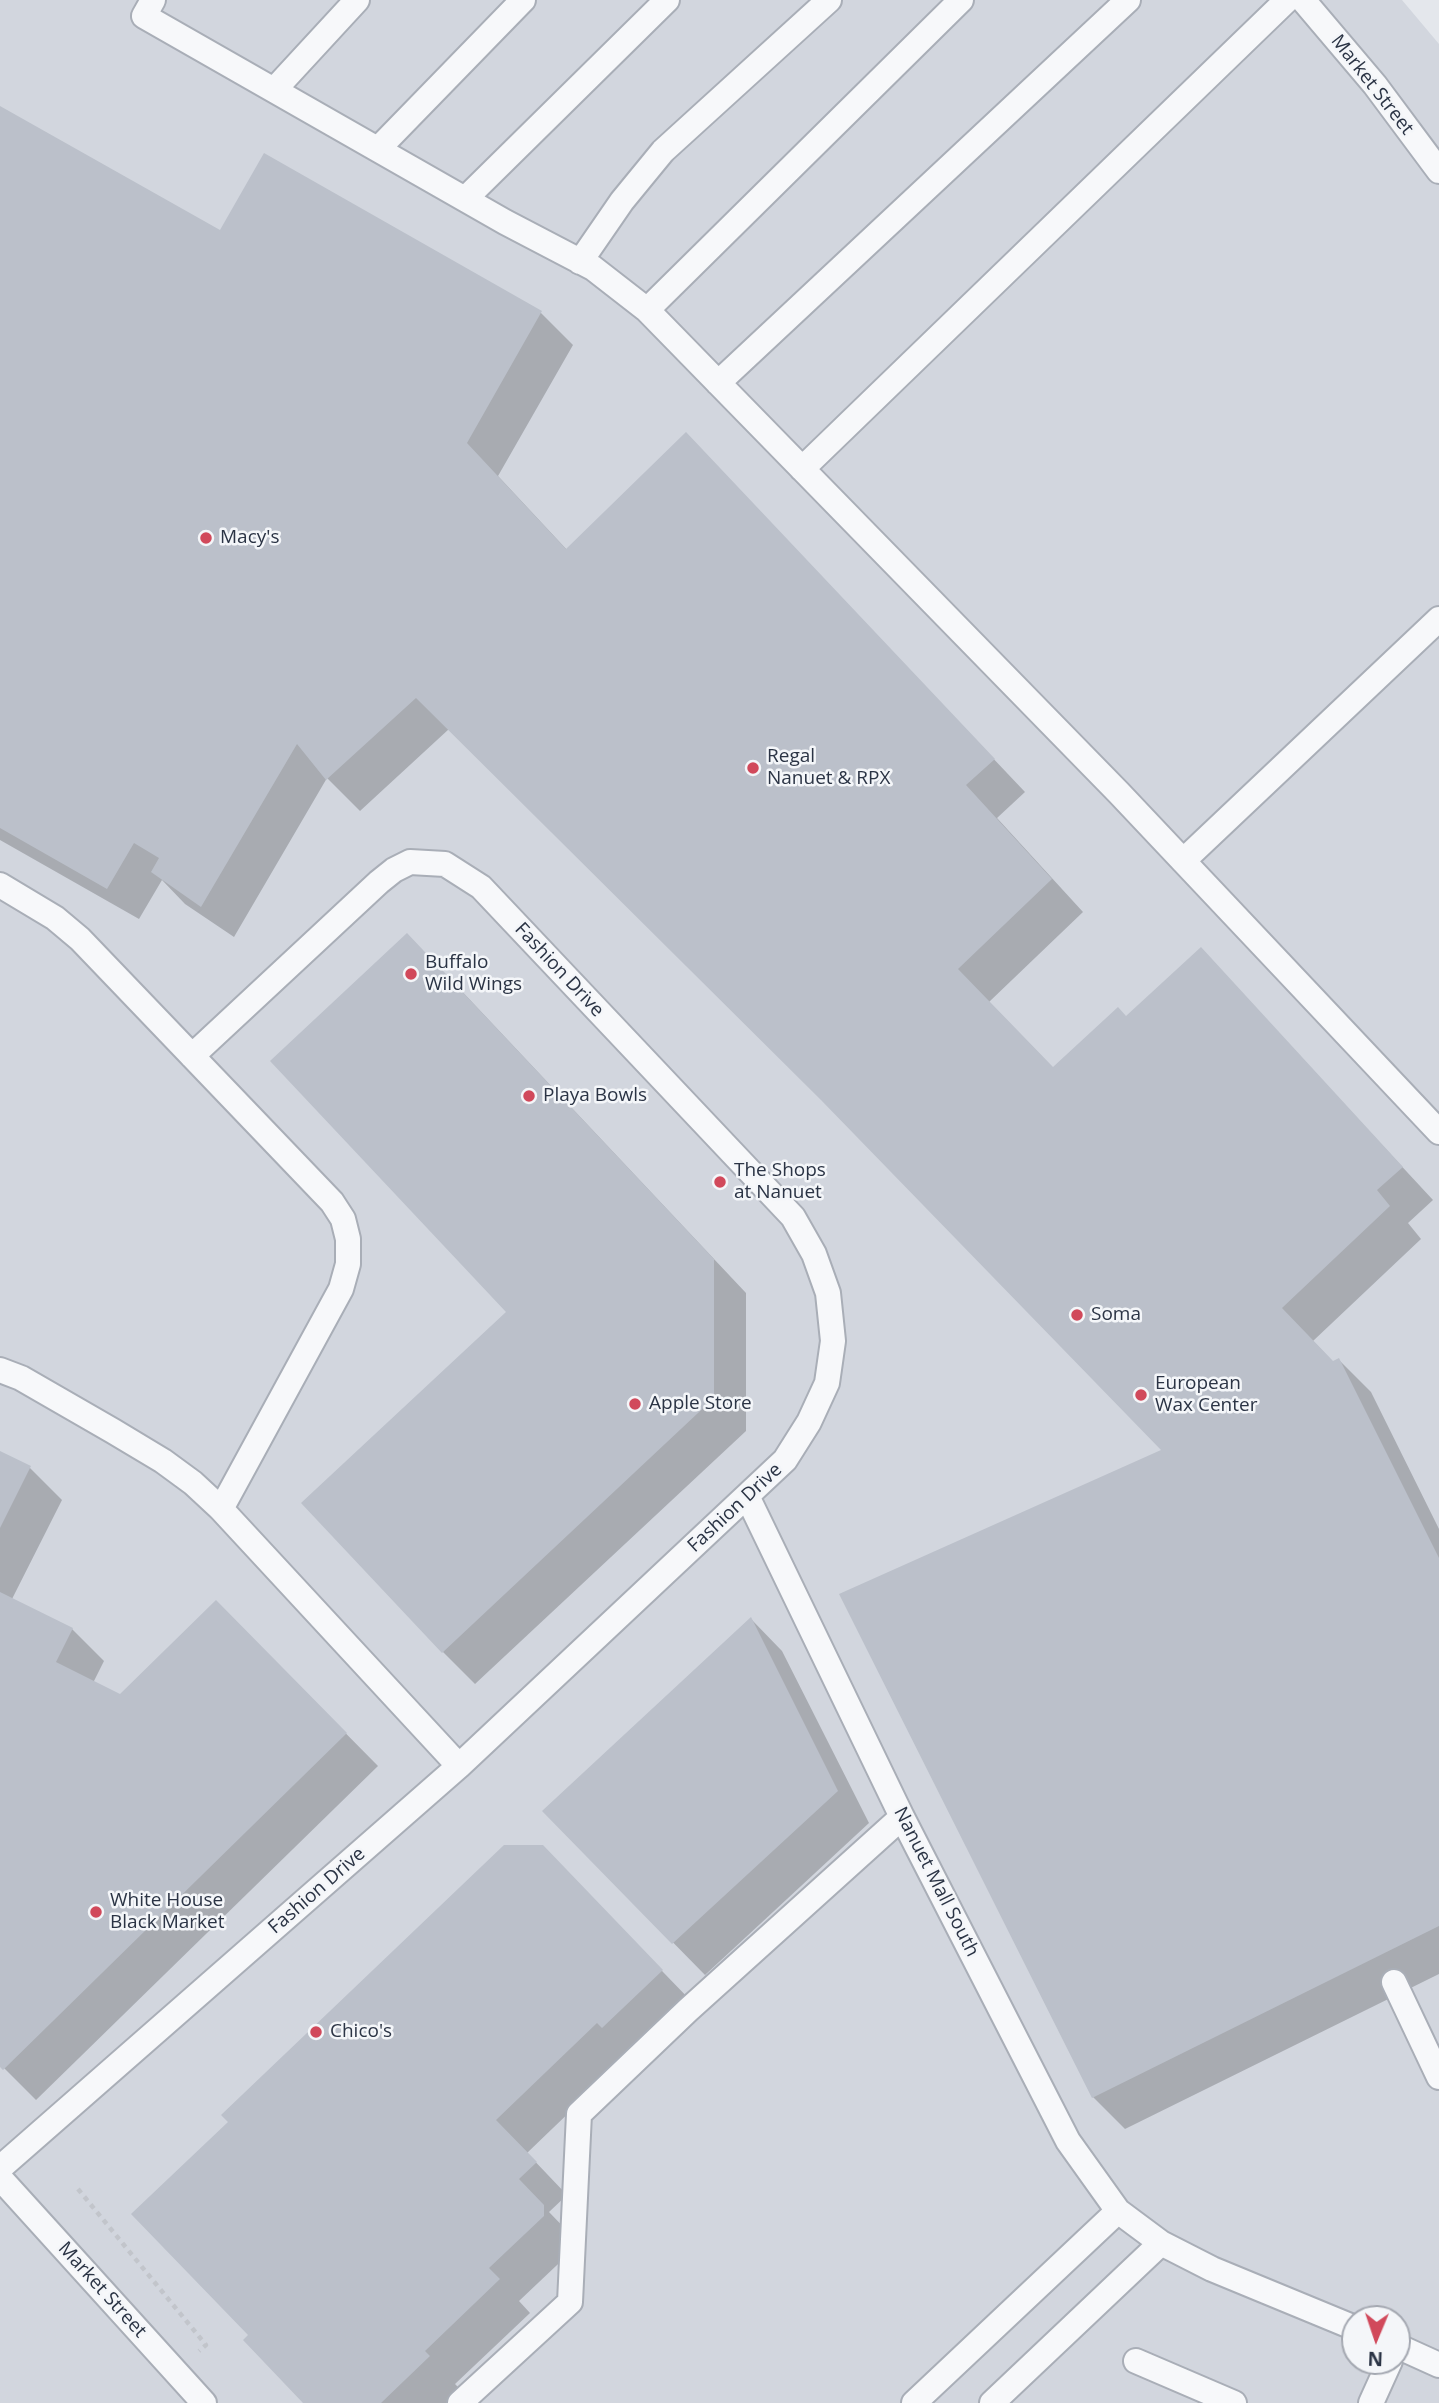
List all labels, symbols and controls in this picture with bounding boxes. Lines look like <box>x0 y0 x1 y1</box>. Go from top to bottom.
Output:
street label: Market Street <box>1326 30 1418 140</box>
place label: Macy's <box>220 527 279 549</box>
marker: Macy's <box>198 530 214 546</box>
place label: Regal Nanuet & RPX <box>767 746 890 790</box>
marker: Regal Nanuet & RPX <box>745 760 761 776</box>
street label: Fashion Drive <box>510 918 608 1022</box>
place label: Buffalo Wild Wings <box>425 952 522 996</box>
marker: Buffalo Wild Wings <box>403 966 419 982</box>
place label: Playa Bowls <box>543 1085 647 1107</box>
marker: Playa Bowls <box>521 1088 537 1104</box>
place label: The Shops at Nanuet <box>734 1160 826 1204</box>
marker: The Shops at Nanuet <box>712 1174 728 1190</box>
place label: Soma <box>1091 1304 1141 1326</box>
marker: Soma <box>1069 1307 1085 1323</box>
place label: European Wax Center <box>1155 1373 1257 1417</box>
marker: European Wax Center <box>1133 1387 1149 1403</box>
place label: Apple Store <box>649 1393 752 1415</box>
marker: Apple Store <box>627 1396 643 1412</box>
street label: Fashion Drive <box>683 1459 787 1557</box>
street label: Nanuet Mall South <box>888 1803 984 1961</box>
street label: Fashion Drive <box>264 1843 370 1939</box>
place label: White House Black Market <box>110 1890 224 1934</box>
marker: White House Black Market <box>88 1904 104 1920</box>
place label: Chico's <box>330 2021 392 2043</box>
marker: Chico's <box>308 2024 324 2040</box>
street label: Market Street <box>53 2237 151 2343</box>
north arrow <box>1341 2305 1411 2375</box>
text: N <box>1367 2346 1384 2372</box>

